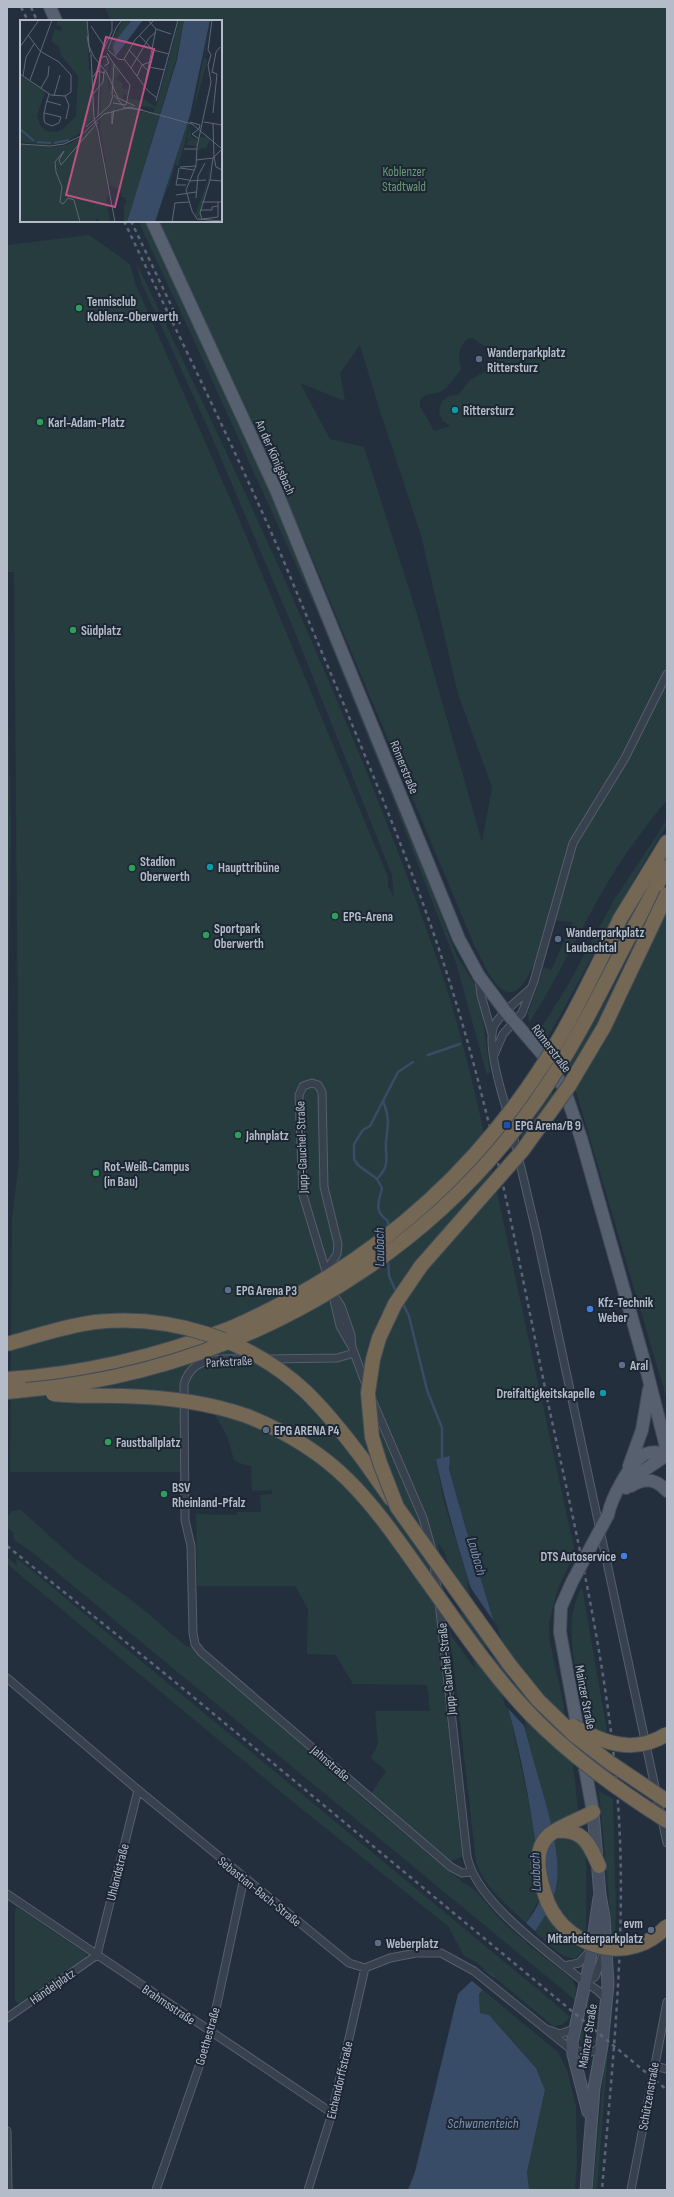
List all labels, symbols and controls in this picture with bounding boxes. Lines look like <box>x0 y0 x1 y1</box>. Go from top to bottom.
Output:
inset map <box>20 20 222 222</box>
park label: Koblenzer Stadtwald <box>382 164 426 195</box>
place label: Tennisclub Koblenz-Oberwerth <box>87 294 178 325</box>
marker: Tennisclub Koblenz-Oberwerth <box>74 303 84 313</box>
place label: Wanderparkplatz Rittersturz <box>487 345 565 376</box>
marker: Wanderparkplatz Rittersturz <box>474 354 484 364</box>
place label: Rittersturz <box>463 403 514 419</box>
marker: Rittersturz <box>450 405 460 415</box>
place label: Karl-Adam-Platz <box>48 415 125 431</box>
marker: Karl-Adam-Platz <box>35 417 45 427</box>
street label: An der Königsbach <box>251 417 299 497</box>
place label: Südplatz <box>81 623 121 639</box>
marker: Südplatz <box>68 625 78 635</box>
street label: Römerstraße <box>386 738 422 796</box>
place label: Stadion Oberwerth <box>140 854 190 885</box>
place label: Haupttribüne <box>218 860 280 876</box>
marker: Haupttribüne <box>205 862 215 872</box>
marker: Stadion Oberwerth <box>127 863 137 873</box>
place label: EPG-Arena <box>343 909 393 925</box>
marker: EPG-Arena <box>330 911 340 921</box>
place label: Sportpark Oberwerth <box>214 921 264 952</box>
place label: Wanderparkplatz Laubachtal <box>566 925 644 956</box>
marker: Sportpark Oberwerth <box>201 930 211 940</box>
marker: Wanderparkplatz Laubachtal <box>553 934 563 944</box>
street label: Römerstraße <box>528 1021 575 1076</box>
street label: Jupp-Gauchel-Straße <box>292 1101 312 1194</box>
place label: EPG Arena/B 9 <box>515 1118 581 1134</box>
marker: EPG Arena/B 9 <box>502 1120 512 1130</box>
place label: Jahnplatz <box>245 1128 289 1144</box>
marker: Jahnplatz <box>233 1130 243 1140</box>
place label: Rot-Weiß-Campus (in Bau) <box>104 1159 190 1190</box>
marker: Rot-Weiß-Campus (in Bau) <box>91 1168 101 1178</box>
water label: Laubach <box>371 1227 388 1267</box>
place label: EPG Arena P3 <box>236 1283 297 1299</box>
marker: EPG Arena P3 <box>223 1285 233 1295</box>
place label: Kfz-Technik Weber <box>598 1295 654 1326</box>
marker: Kfz-Technik Weber <box>585 1304 595 1314</box>
street label: Parkstraße <box>205 1353 253 1371</box>
place label: Aral <box>629 1358 649 1374</box>
marker: Aral <box>617 1360 627 1370</box>
place label: Dreifaltigkeitskapelle <box>496 1386 595 1402</box>
marker: Dreifaltigkeitskapelle <box>598 1388 608 1398</box>
place label: EPG ARENA P4 <box>274 1423 339 1439</box>
marker: EPG ARENA P4 <box>261 1425 271 1435</box>
place label: Faustballplatz <box>116 1435 180 1451</box>
marker: Faustballplatz <box>103 1437 113 1447</box>
place label: BSV Rheinland-Pfalz <box>172 1480 245 1511</box>
marker: BSV Rheinland-Pfalz <box>159 1489 169 1499</box>
water label: Laubach <box>463 1535 490 1577</box>
place label: DTS Autoservice <box>540 1549 616 1565</box>
marker: DTS Autoservice <box>619 1551 629 1561</box>
street label: Jupp-Gauchel-Straße <box>434 1622 460 1717</box>
street label: Mainzer Straße <box>571 1664 599 1731</box>
street label: Jahnstraße <box>307 1742 353 1785</box>
street label: Uhlandstraße <box>103 1842 133 1902</box>
water label: Laubach <box>526 1852 545 1892</box>
street label: Sebastian-Bach-Straße <box>214 1853 304 1930</box>
place label: evm Mitarbeiterparkplatz <box>548 1916 643 1947</box>
marker: evm Mitarbeiterparkplatz <box>646 1925 656 1935</box>
place label: Weberplatz <box>386 1936 438 1952</box>
marker: Weberplatz <box>373 1938 383 1948</box>
street label: Händelplatz <box>27 1965 79 2008</box>
street label: Brahmsstraße <box>139 1981 198 2028</box>
street label: Mainzer Straße <box>575 2003 601 2069</box>
street label: Goethestraße <box>192 2005 224 2067</box>
street label: Eichendorffstraße <box>323 2040 357 2121</box>
street label: Schützenstraße <box>635 2061 663 2132</box>
water label: Schwanenteich <box>447 2115 519 2132</box>

